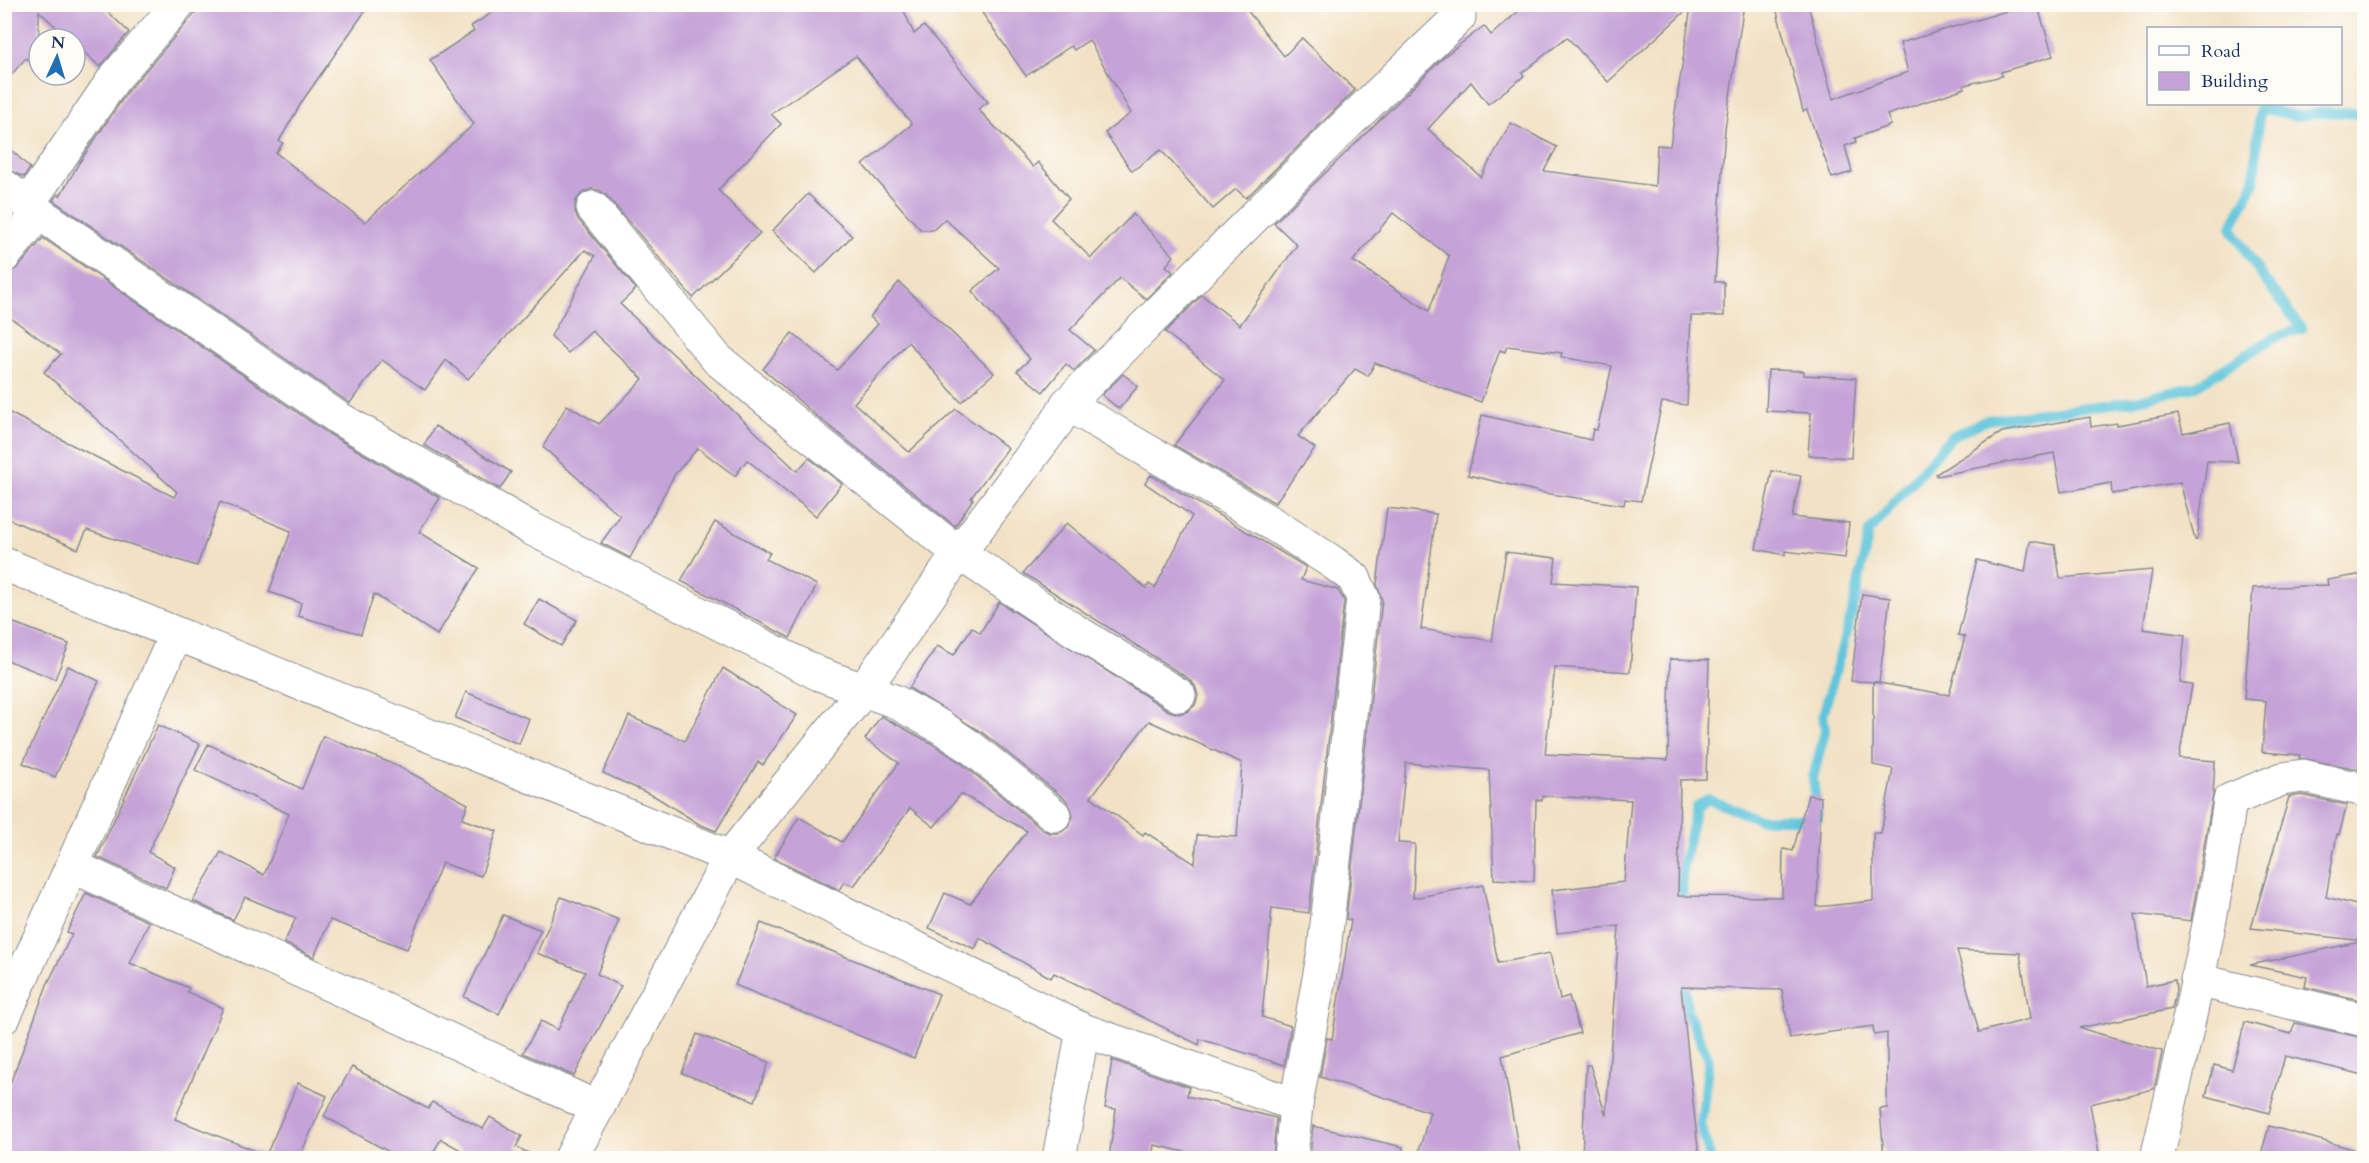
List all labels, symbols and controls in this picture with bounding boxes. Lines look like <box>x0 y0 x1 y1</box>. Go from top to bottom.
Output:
north arrow <box>27 27 87 87</box>
legend <box>2147 27 2342 105</box>
text: N <box>50 32 66 54</box>
text: Road <box>2201 39 2241 64</box>
text: Building <box>2201 69 2269 94</box>

